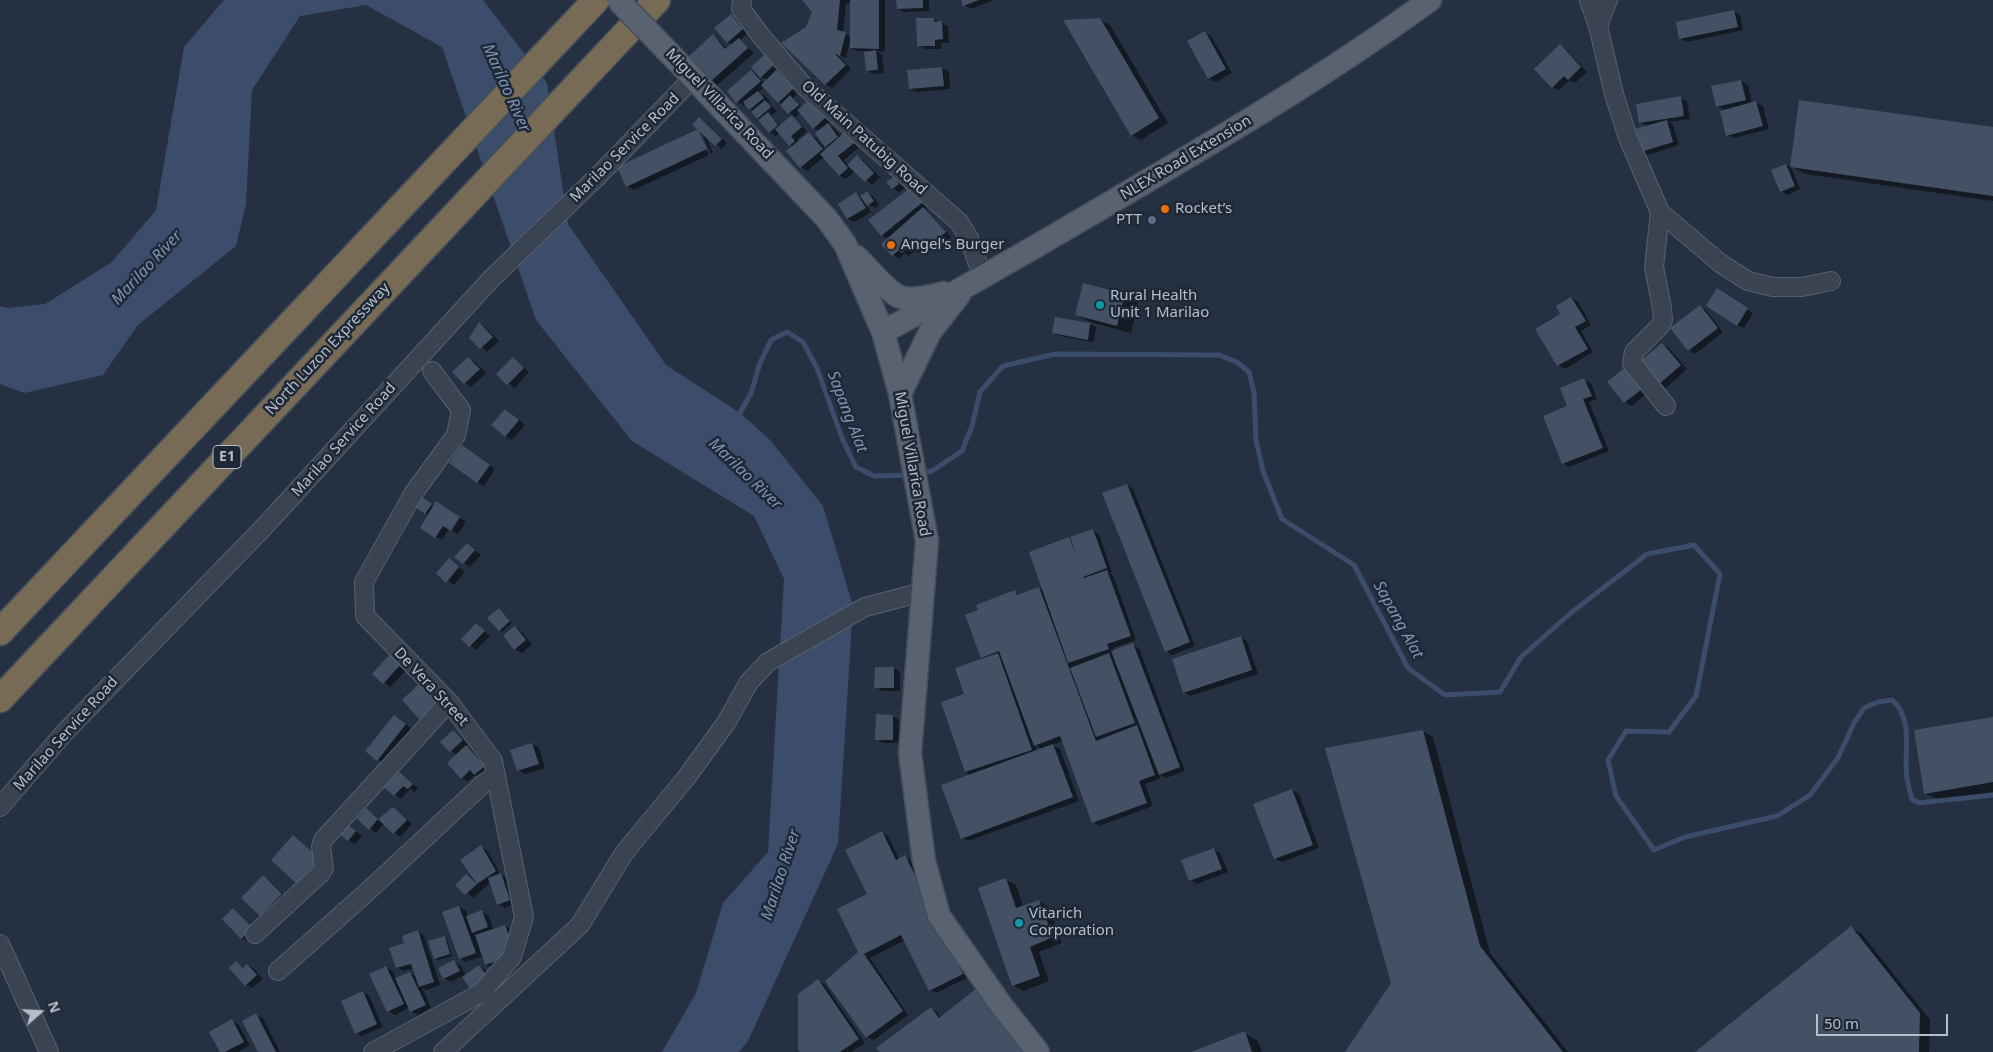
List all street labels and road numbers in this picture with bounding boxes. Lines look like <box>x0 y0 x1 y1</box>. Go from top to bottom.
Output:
street label: Miguel Villarica Road <box>662 45 776 163</box>
street label: Old Main Patubig Road <box>798 77 930 199</box>
street label: Marilao Service Road <box>567 90 683 206</box>
street label: NLEX Road Extension <box>1117 112 1255 204</box>
street label: North Luzon Expressway <box>262 279 394 419</box>
street label: Marilao Service Road <box>288 379 400 501</box>
street label: Miguel Villarica Road <box>890 390 934 538</box>
road number: E1 <box>213 446 241 468</box>
street label: De Vera Street <box>390 644 472 730</box>
street label: Marilao Service Road <box>10 673 122 795</box>

